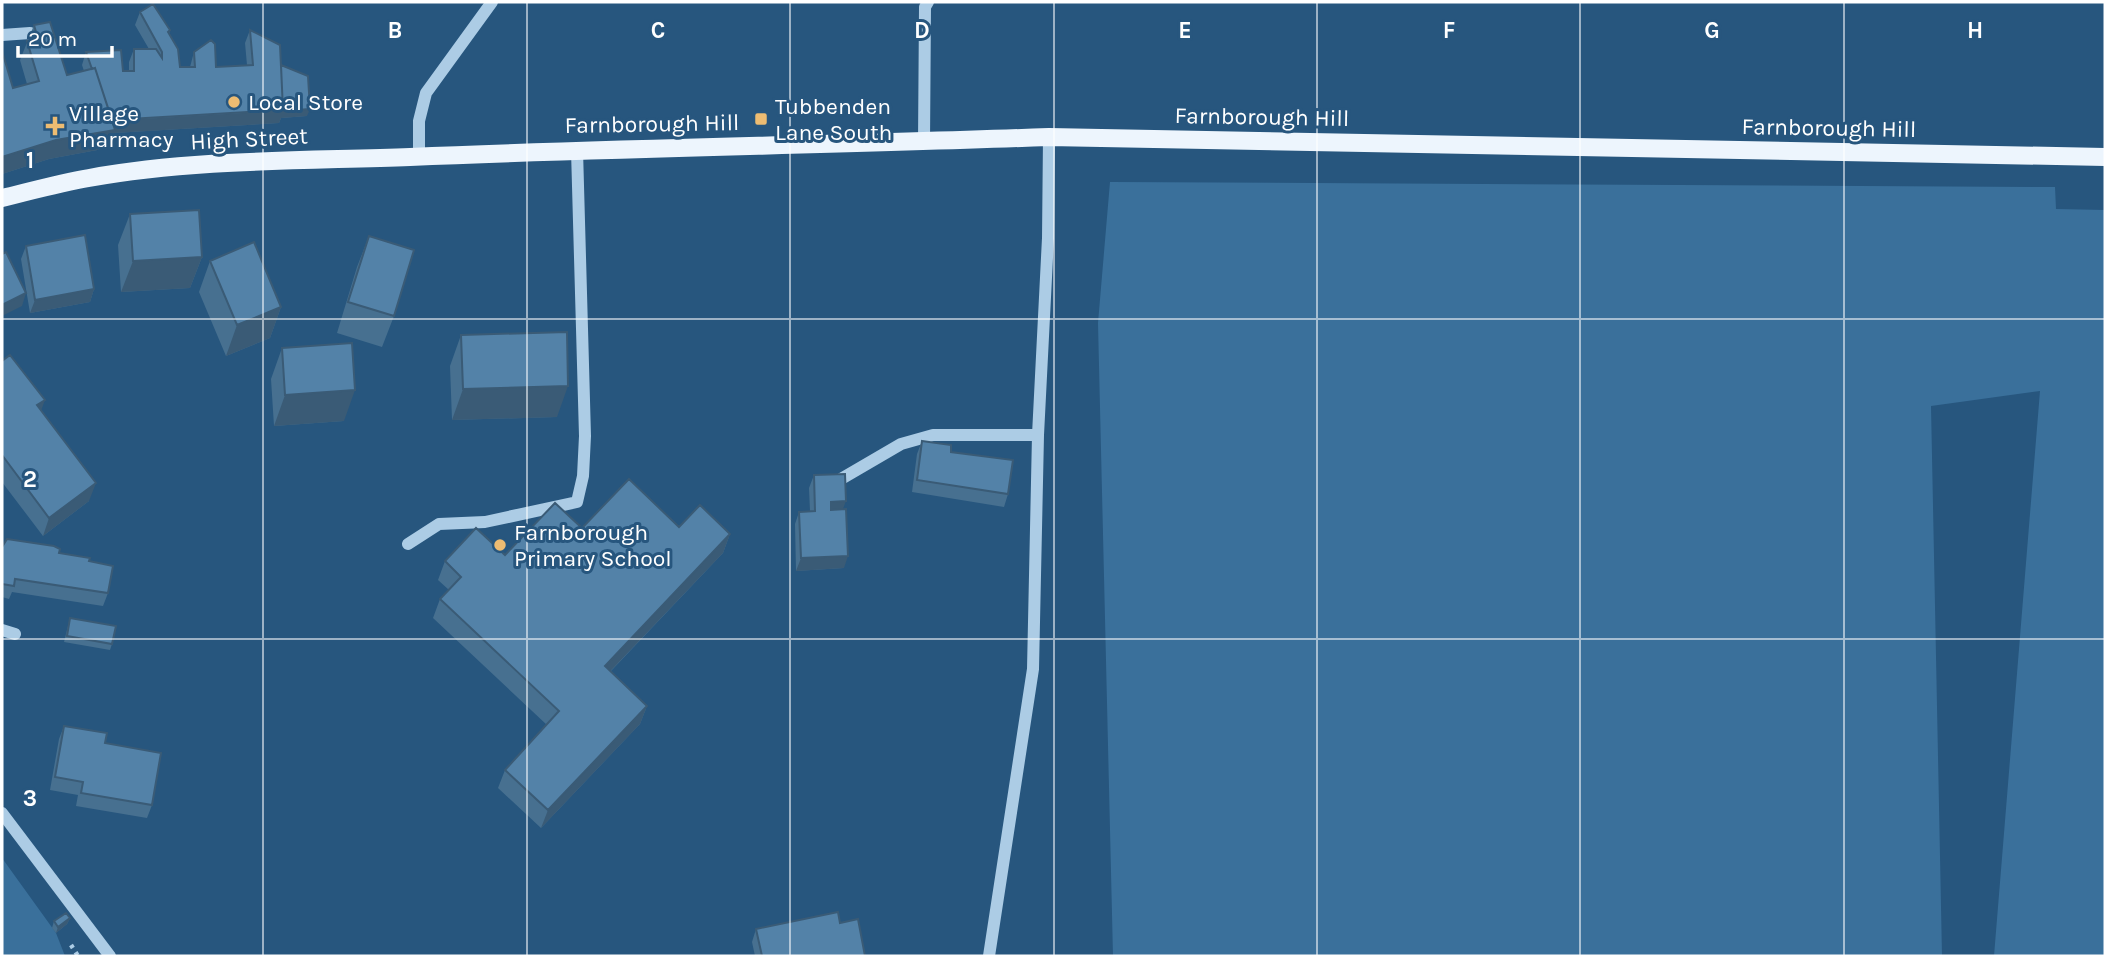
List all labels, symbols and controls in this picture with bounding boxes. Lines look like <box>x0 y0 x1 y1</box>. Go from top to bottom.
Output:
scale bar <box>18 14 112 58</box>
text: B <box>388 17 402 44</box>
text: C <box>651 17 665 44</box>
text: D <box>914 17 930 44</box>
text: E <box>1178 17 1192 44</box>
text: F <box>1443 17 1455 44</box>
text: G <box>1704 17 1720 44</box>
text: H <box>1967 17 1983 44</box>
text: 20 m <box>28 27 77 51</box>
place label: Local Store <box>248 89 363 116</box>
place label: Tubbenden Lane South <box>775 93 893 146</box>
marker: Local Store <box>226 94 242 110</box>
place label: Village Pharmacy <box>69 100 174 153</box>
street label: Farnborough Hill <box>1174 102 1350 132</box>
street label: Farnborough Hill <box>564 109 740 139</box>
marker: Tubbenden Lane South <box>753 111 769 127</box>
street label: Farnborough Hill <box>1741 113 1917 143</box>
marker: Village Pharmacy <box>47 118 63 134</box>
street label: High Street <box>190 122 309 156</box>
text: 1 <box>26 147 34 174</box>
text: 2 <box>23 466 37 493</box>
place label: Farnborough Primary School <box>514 519 672 572</box>
marker: Farnborough Primary School <box>492 537 508 553</box>
text: 3 <box>23 785 37 812</box>

